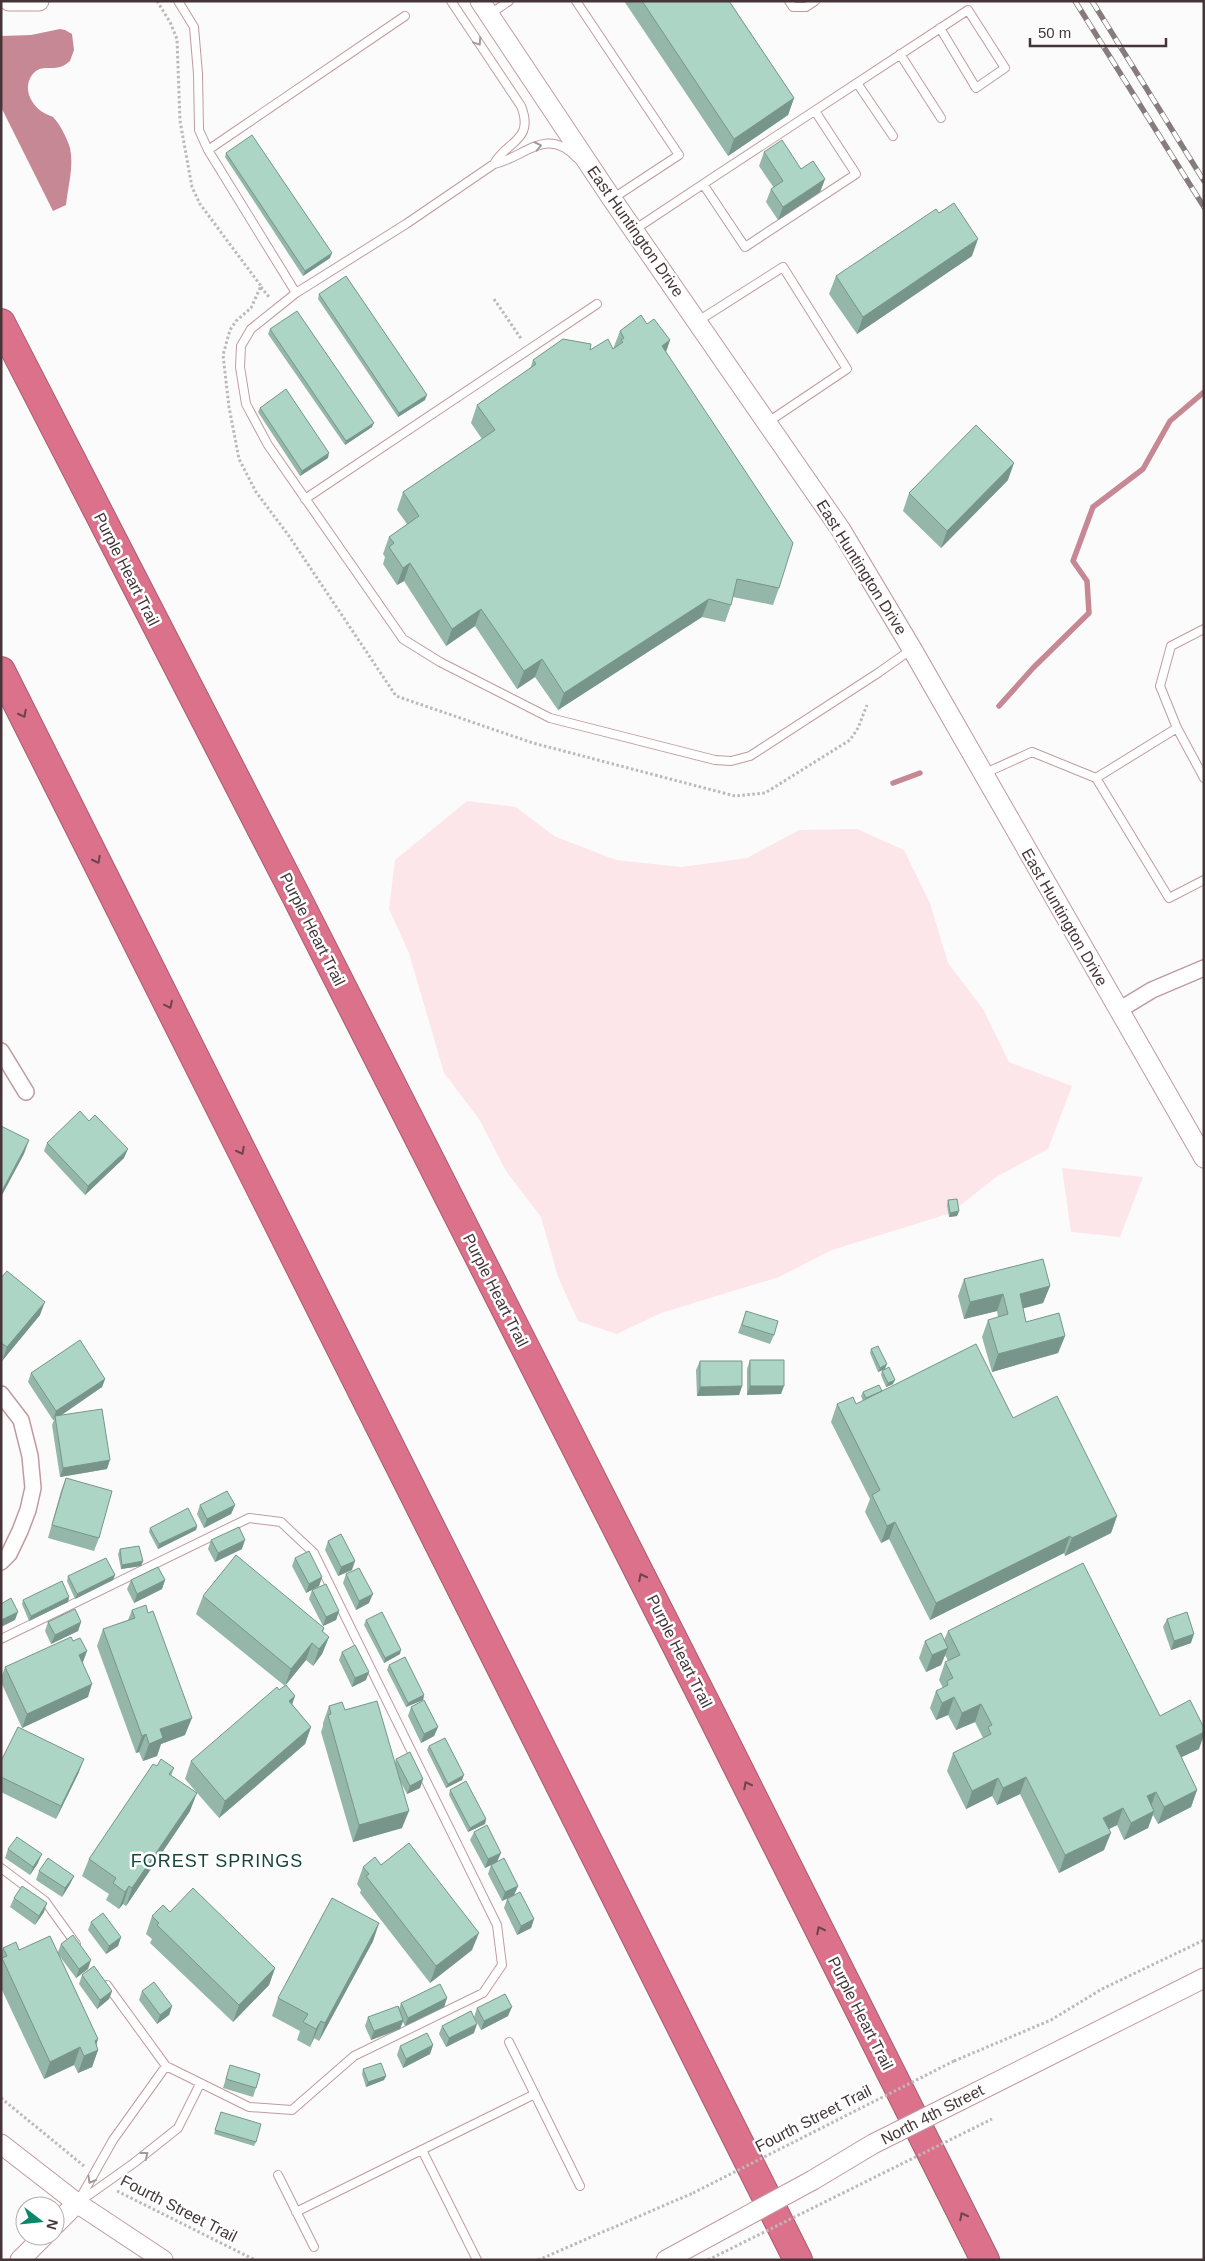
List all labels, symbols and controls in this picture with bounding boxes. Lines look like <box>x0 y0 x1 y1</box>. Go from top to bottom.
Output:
scale bar <box>1030 15 1166 47</box>
text: 50 m <box>1038 24 1071 41</box>
one-way arrow <box>472 36 481 46</box>
one-way arrow <box>534 141 543 152</box>
street label: East Huntington Drive <box>584 163 687 300</box>
street label: East Huntington Drive <box>813 497 910 638</box>
street label: Purple Heart Trail <box>91 510 162 629</box>
one-way arrow <box>17 709 27 718</box>
street label: East Huntington Drive <box>1018 846 1111 989</box>
one-way arrow <box>90 854 100 863</box>
street label: Purple Heart Trail <box>277 870 348 989</box>
one-way arrow <box>163 1000 173 1009</box>
one-way arrow <box>235 1145 245 1154</box>
street label: Purple Heart Trail <box>460 1231 531 1350</box>
one-way arrow <box>638 1573 648 1582</box>
street label: Purple Heart Trail <box>644 1592 715 1711</box>
one-way arrow <box>743 1781 753 1790</box>
district label: FOREST SPRINGS <box>131 1851 303 1871</box>
one-way arrow <box>816 1926 826 1935</box>
street label: Purple Heart Trail <box>825 1954 896 2073</box>
street label: North 4th Street <box>878 2081 987 2148</box>
street label: Fourth Street Trail <box>752 2082 874 2155</box>
one-way arrow <box>139 2152 148 2160</box>
street label: Fourth Street Trail <box>118 2172 240 2245</box>
one-way arrow <box>87 2174 97 2183</box>
north arrow <box>15 2196 65 2246</box>
one-way arrow <box>959 2212 969 2221</box>
text: N <box>43 2218 62 2232</box>

